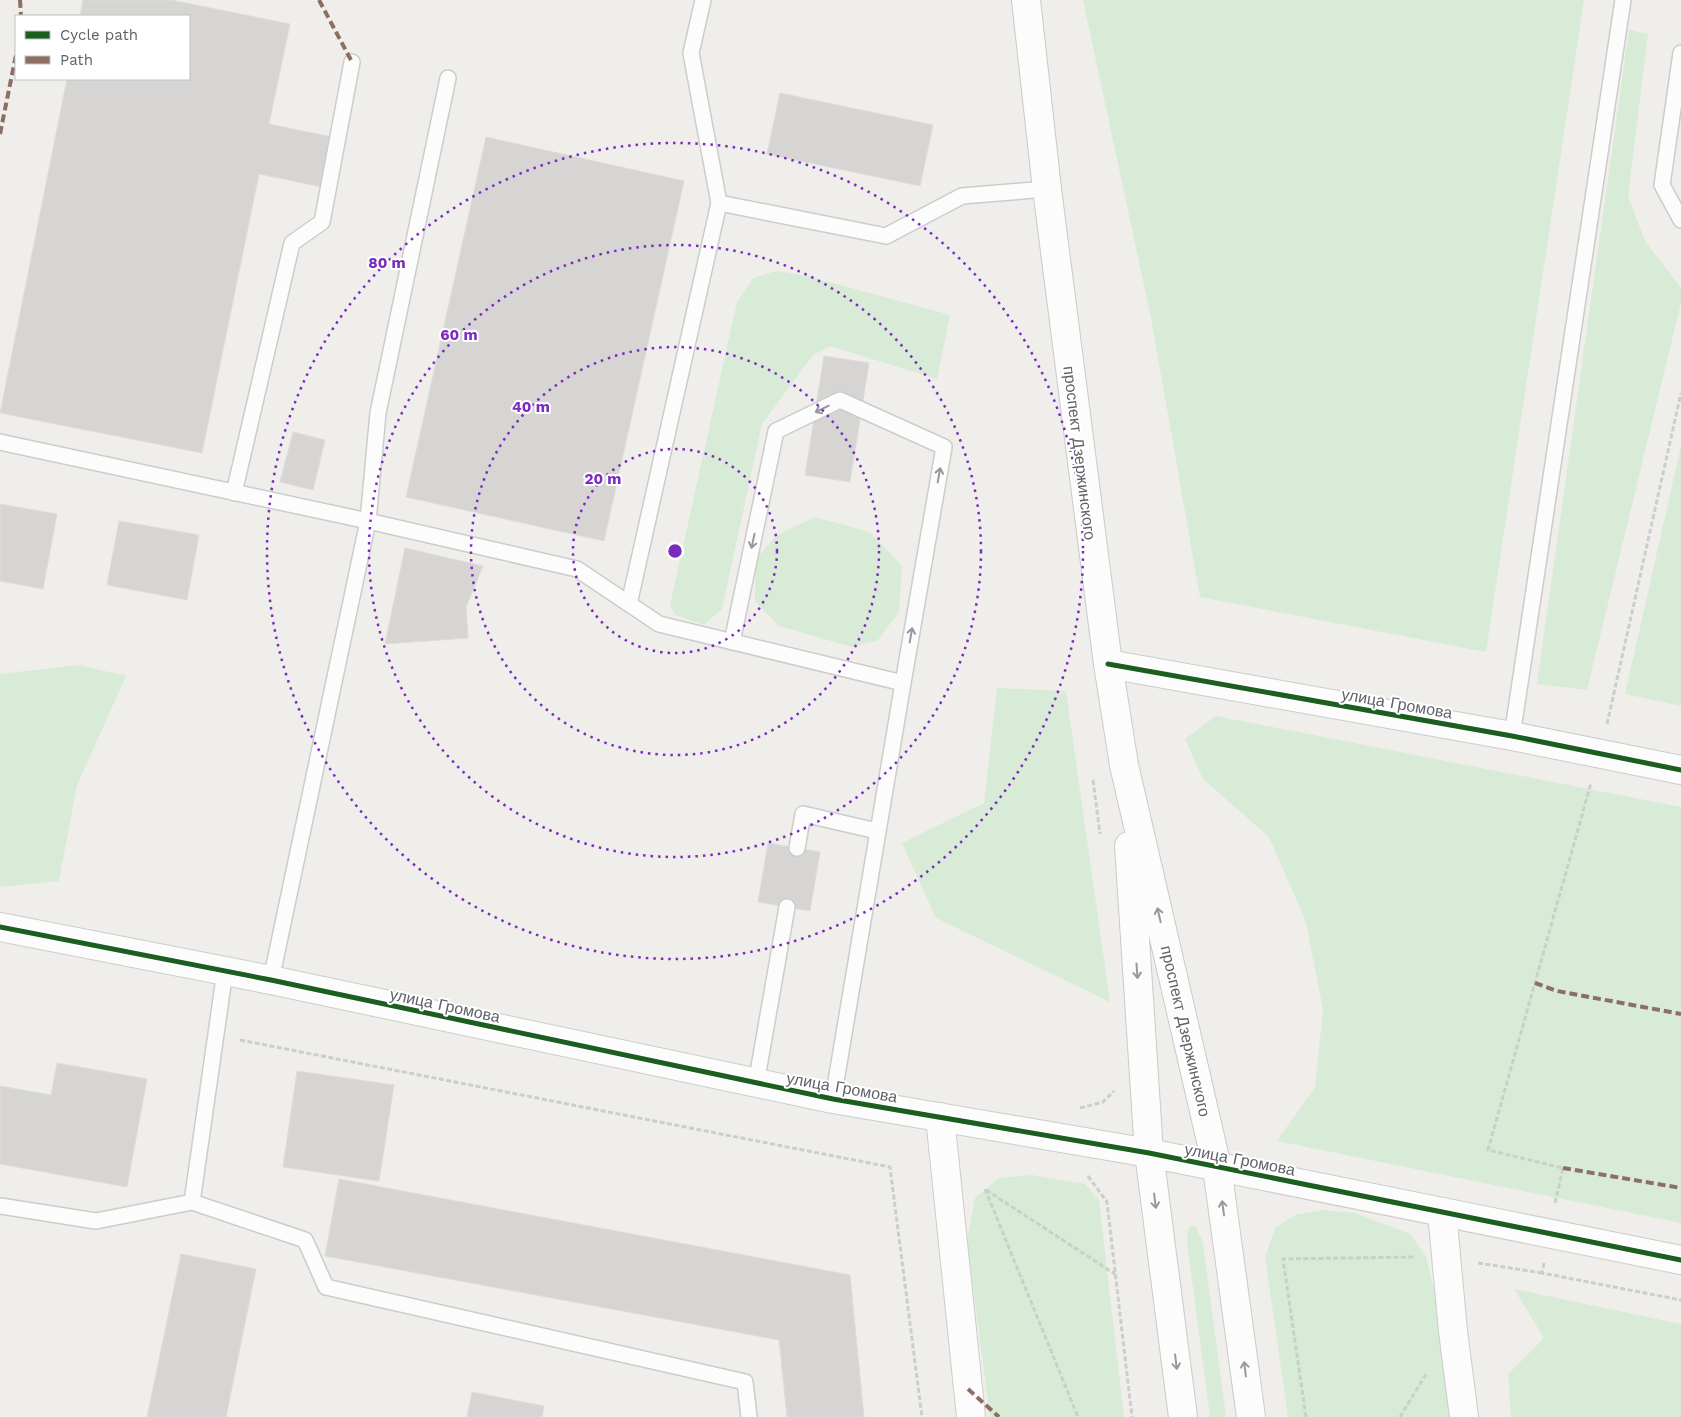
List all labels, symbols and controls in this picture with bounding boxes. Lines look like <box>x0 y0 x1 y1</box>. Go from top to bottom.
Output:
legend <box>15 15 190 80</box>
text: Cycle path <box>60 26 138 44</box>
text: Path <box>60 51 93 69</box>
text: 80 m <box>368 254 406 272</box>
text: 60 m <box>440 326 478 344</box>
street label: проспект Дзержинского <box>1059 365 1100 541</box>
text: 40 m <box>512 398 550 416</box>
one-way arrow <box>815 405 830 414</box>
one-way arrow <box>935 468 945 484</box>
text: 20 m <box>584 470 622 488</box>
one-way arrow <box>748 532 757 548</box>
centre of rings <box>666 542 684 560</box>
one-way arrow <box>907 628 917 644</box>
street label: улица Громова <box>1340 684 1454 723</box>
one-way arrow <box>1154 907 1163 923</box>
street label: проспект Дзержинского <box>1157 944 1215 1119</box>
one-way arrow <box>1133 963 1142 979</box>
street label: улица Громова <box>388 985 502 1026</box>
street label: улица Громова <box>785 1068 899 1107</box>
street label: улица Громова <box>1183 1139 1297 1180</box>
one-way arrow <box>1150 1193 1160 1209</box>
one-way arrow <box>1218 1200 1228 1216</box>
one-way arrow <box>1171 1354 1181 1370</box>
one-way arrow <box>1240 1361 1250 1377</box>

